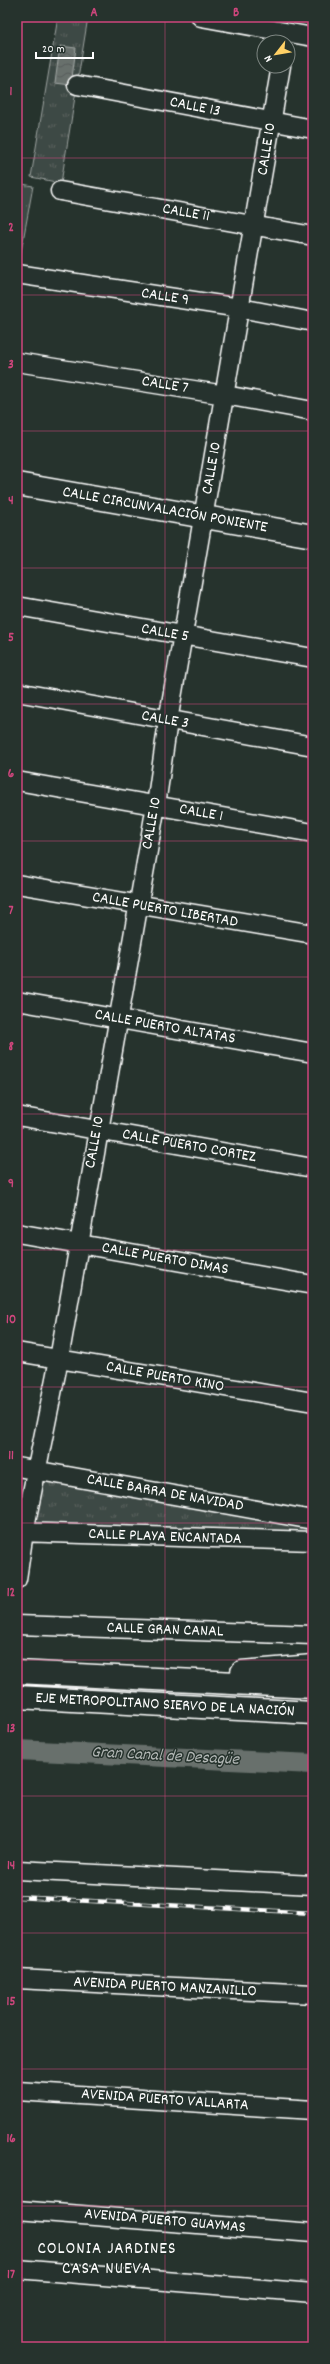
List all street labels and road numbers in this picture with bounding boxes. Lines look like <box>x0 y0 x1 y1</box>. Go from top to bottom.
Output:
street label: CALLE 13 <box>168 91 222 123</box>
street label: CALLE 10 <box>252 121 282 177</box>
street label: CALLE 11 <box>161 198 211 228</box>
street label: CALLE 9 <box>140 282 190 312</box>
street label: CALLE 7 <box>140 370 190 400</box>
street label: CALLE 10 <box>196 440 228 496</box>
street label: CALLE CIRCUNVALACIÓN PONIENTE <box>61 481 270 539</box>
street label: CALLE 5 <box>139 618 191 648</box>
street label: CALLE 3 <box>139 705 191 735</box>
street label: CALLE 10 <box>136 795 168 851</box>
street label: CALLE 1 <box>177 798 225 828</box>
street label: CALLE PUERTO LIBERTAD <box>90 886 240 934</box>
street label: CALLE PUERTO ALTATAS <box>93 1003 237 1051</box>
street label: CALLE 10 <box>79 1114 111 1170</box>
street label: CALLE PUERTO CORTEZ <box>120 1123 258 1169</box>
street label: CALLE PUERTO DIMAS <box>100 1237 230 1281</box>
street label: CALLE PUERTO KINO <box>104 1355 226 1399</box>
street label: CALLE BARRA DE NAVIDAD <box>85 1468 245 1518</box>
street label: CALLE PLAYA ENCANTADA <box>88 1523 242 1551</box>
street label: CALLE GRAN CANAL <box>106 1616 224 1644</box>
street label: EJE METROPOLITANO SIERVO DE LA NACIÓN <box>35 1687 295 1723</box>
street label: AVENIDA PUERTO MANZANILLO <box>73 1971 257 2003</box>
street label: AVENIDA PUERTO VALLARTA <box>81 2083 250 2117</box>
street label: AVENIDA PUERTO GUAYMAS <box>83 2202 247 2240</box>

